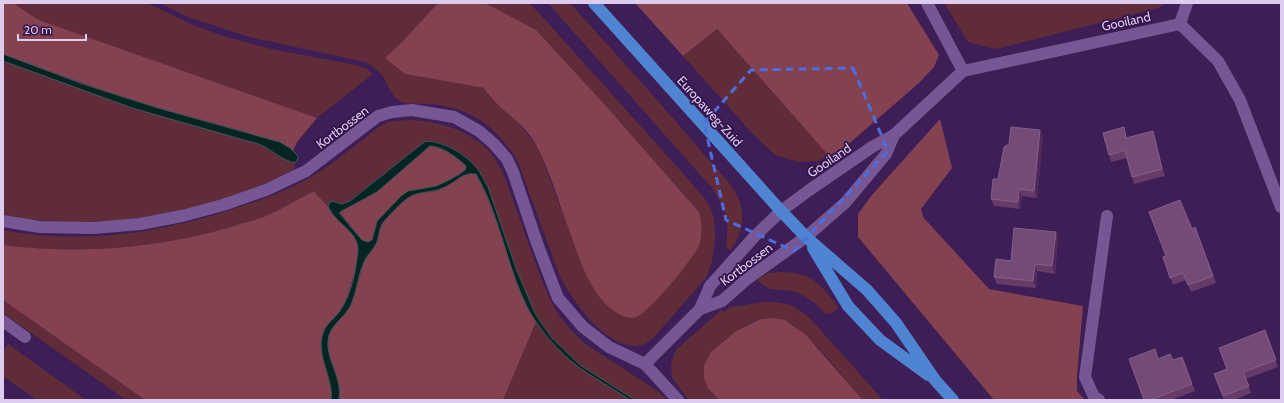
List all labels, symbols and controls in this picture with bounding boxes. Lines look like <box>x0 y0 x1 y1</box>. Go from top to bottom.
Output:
street label: Gooiland <box>1100 8 1152 34</box>
scale bar <box>18 16 86 42</box>
text: 20 m <box>24 22 52 37</box>
street label: Europaweg-Zuid <box>674 72 746 150</box>
street label: Kortbossen <box>313 102 371 152</box>
street label: Gooiland <box>804 140 854 180</box>
street label: Kortbossen <box>717 239 775 289</box>

